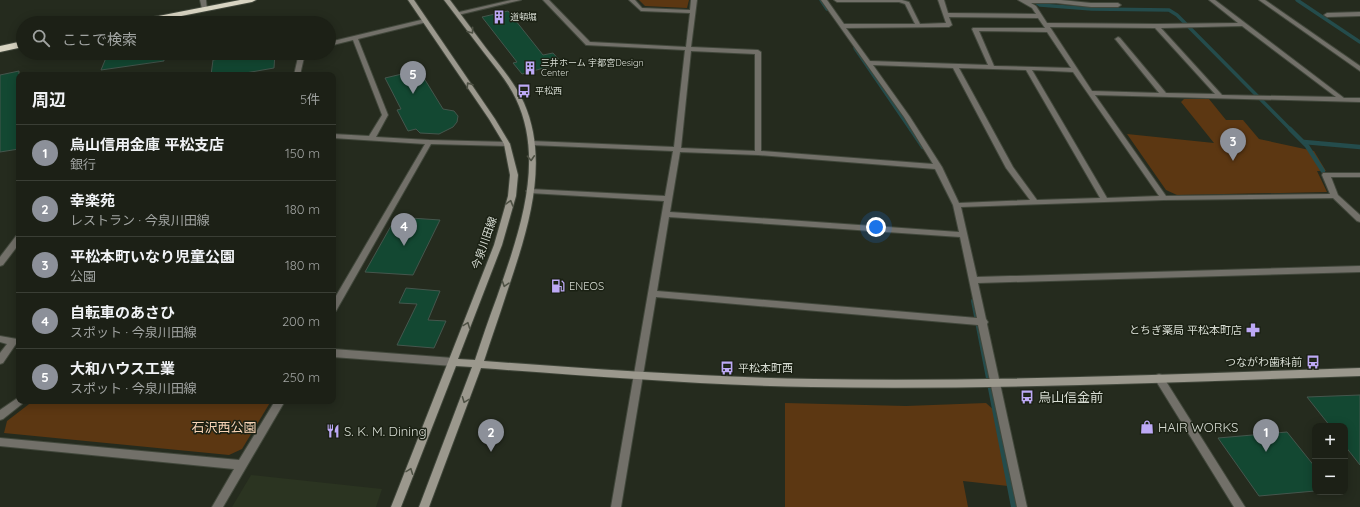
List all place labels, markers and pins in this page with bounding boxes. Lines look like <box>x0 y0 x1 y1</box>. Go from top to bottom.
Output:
building icon: 道頓堀 <box>491 9 507 25</box>
place label: 道頓堀 <box>510 11 537 22</box>
place label: 三井ホーム 宇都宮Design Center <box>541 57 644 78</box>
building icon: 三井ホーム 宇都宮Design Center <box>522 60 538 76</box>
pin: 5 <box>400 61 426 94</box>
bus stop icon: 平松西 <box>516 83 532 99</box>
place label: 平松西 <box>535 85 562 96</box>
pin: 3 <box>1220 128 1246 161</box>
pin: 4 <box>391 213 417 246</box>
fuel station icon: ENEOS <box>550 278 566 294</box>
place label: ENEOS <box>569 279 604 293</box>
pharmacy icon: とちぎ薬局 平松本町店 <box>1245 322 1261 338</box>
place label: とちぎ薬局 平松本町店 <box>1129 323 1242 337</box>
bus stop icon: つながわ歯科前 <box>1305 354 1321 370</box>
place label: つながわ歯科前 <box>1225 355 1302 369</box>
bus stop icon: 平松本町西 <box>719 360 735 376</box>
place label: 平松本町西 <box>738 361 793 375</box>
bus stop icon: 烏山信金前 <box>1019 389 1035 405</box>
place label: 烏山信金前 <box>1038 389 1103 405</box>
pin: 2 <box>478 419 504 452</box>
shop icon: HAIR WORKS <box>1139 419 1155 435</box>
place label: HAIR WORKS <box>1158 419 1238 435</box>
pin: 1 <box>1253 419 1279 452</box>
restaurant icon: S. K. M. Dining <box>325 423 341 439</box>
place label: S. K. M. Dining <box>344 423 427 439</box>

